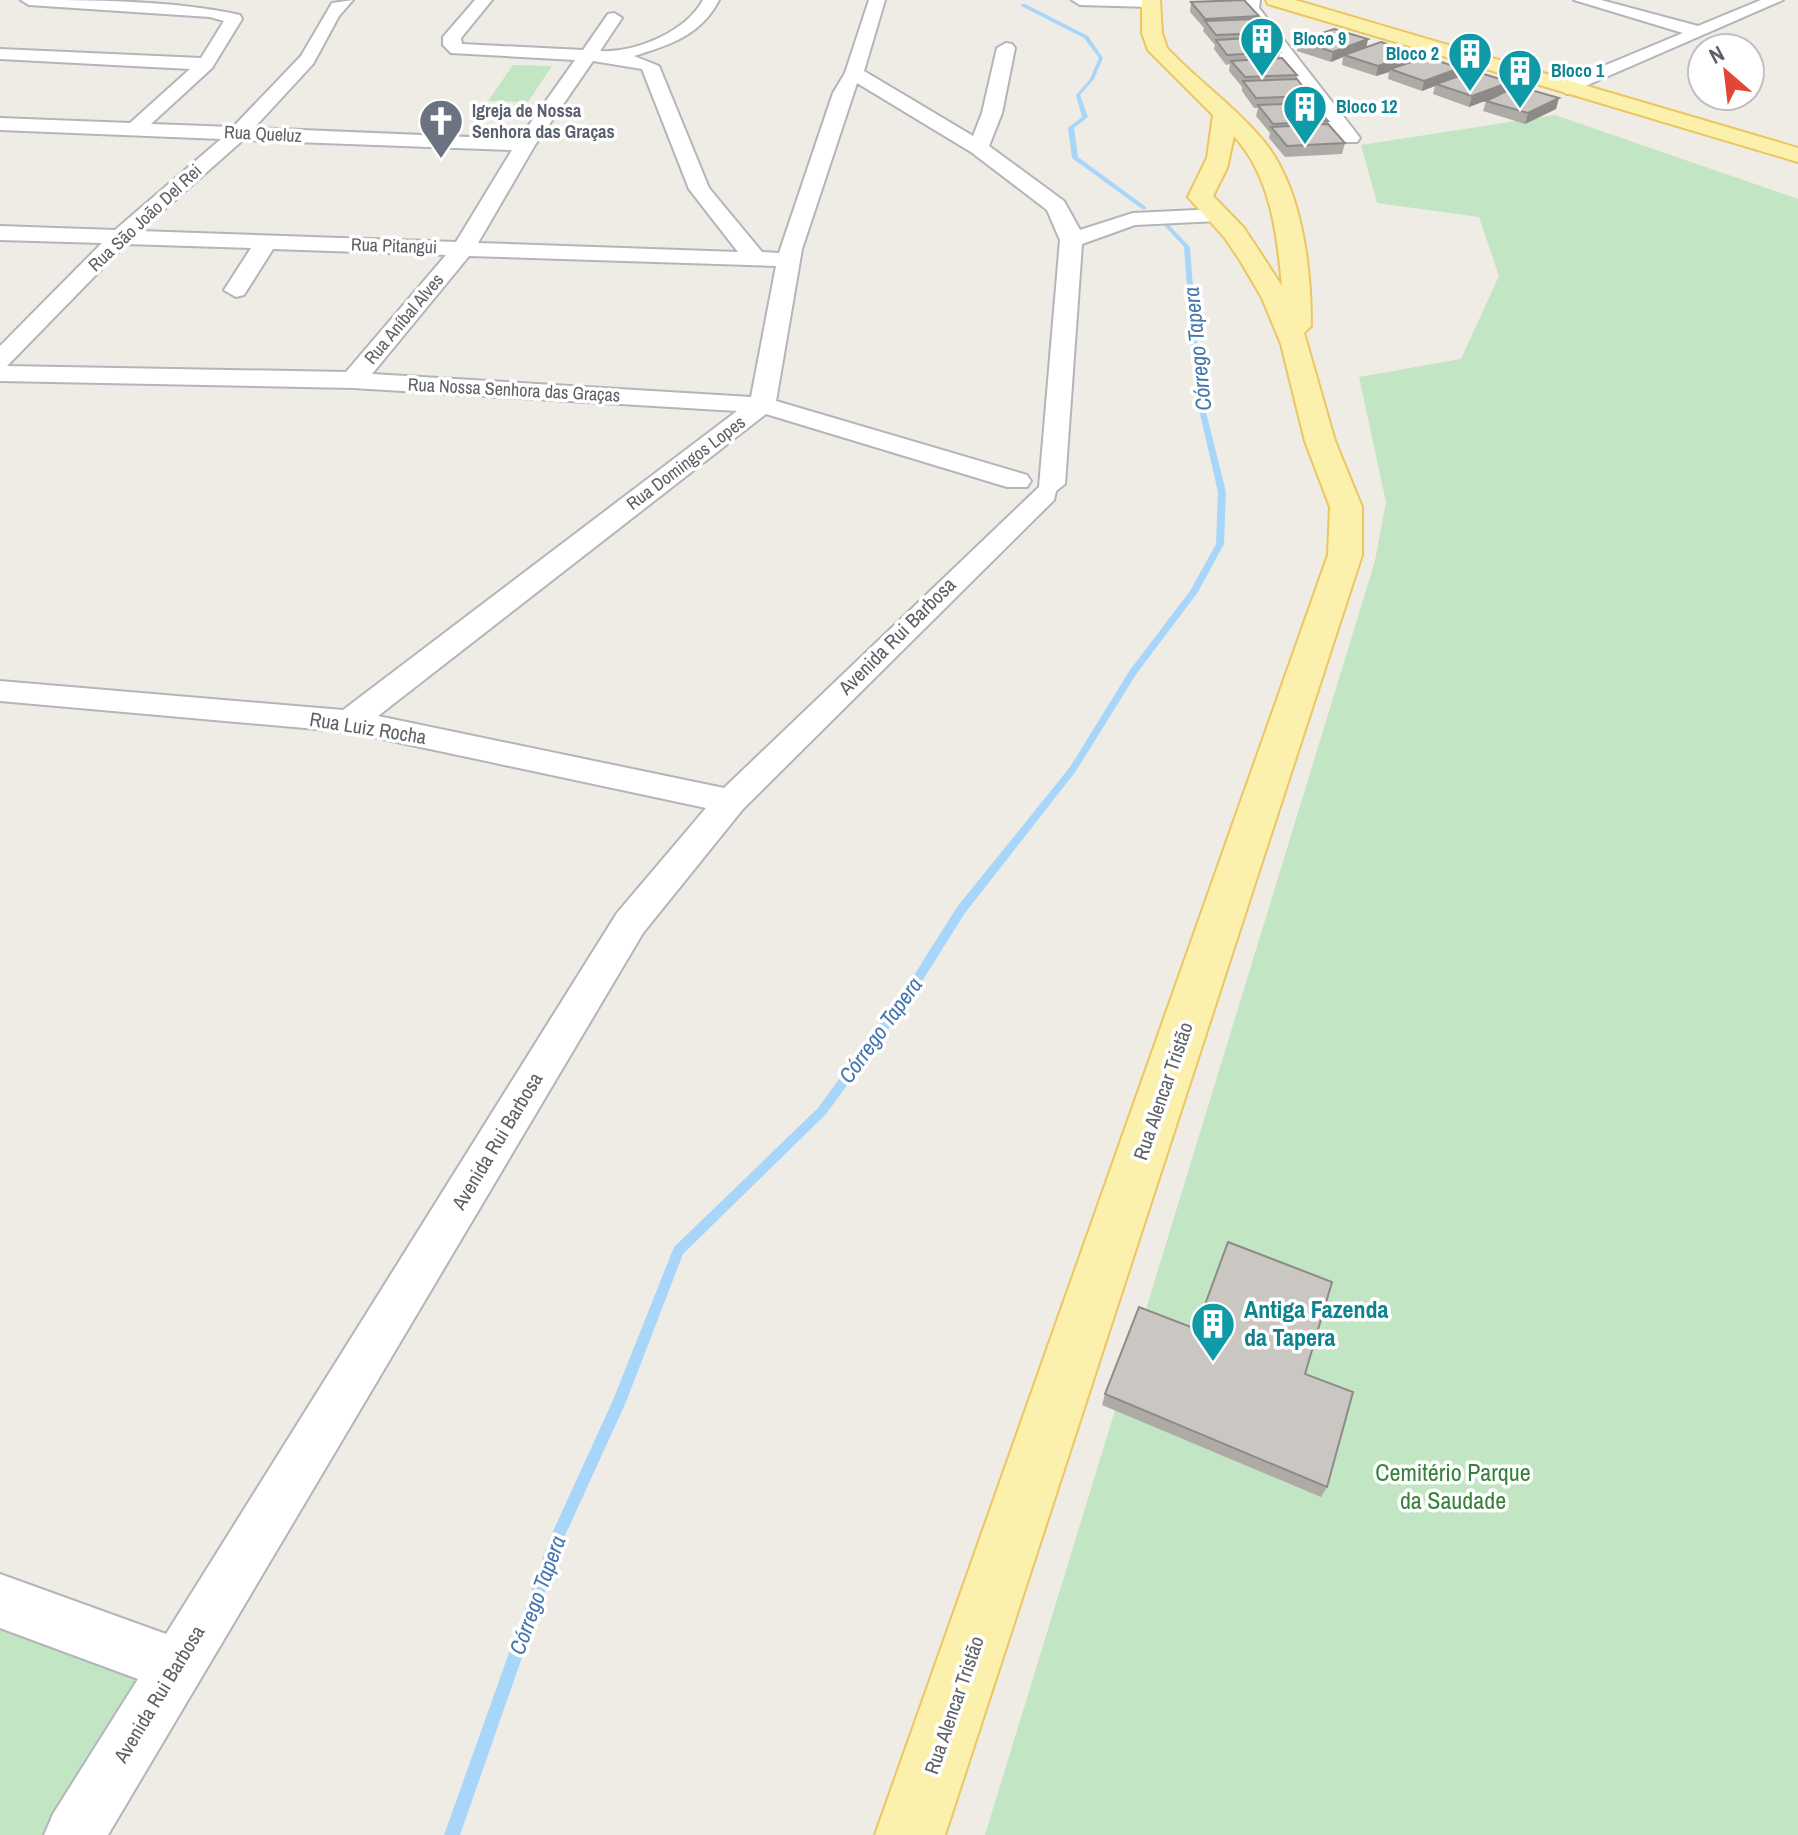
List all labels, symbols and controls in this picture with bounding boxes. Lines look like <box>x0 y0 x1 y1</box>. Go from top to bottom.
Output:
building icon: Bloco 9 <box>1238 15 1286 78</box>
place label: Bloco 9 <box>1293 26 1346 51</box>
building icon: Bloco 2 <box>1446 30 1494 93</box>
north arrow <box>1686 32 1766 112</box>
text: N <box>1704 38 1729 71</box>
place label: Bloco 2 <box>1386 41 1439 66</box>
building icon: Bloco 1 <box>1496 47 1544 110</box>
place label: Bloco 1 <box>1551 58 1605 83</box>
building icon: Bloco 12 <box>1281 83 1329 146</box>
place label: Bloco 12 <box>1336 94 1398 119</box>
church icon: Igreja de Nossa Senhora das Graças <box>417 97 465 160</box>
place label: Igreja de Nossa Senhora das Graças <box>472 98 615 144</box>
street label: Rua Queluz <box>223 119 303 148</box>
street label: Rua São João Del Rei <box>82 158 207 277</box>
street label: Rua Pitangui <box>351 232 438 259</box>
street label: Rua Aníbal Alves <box>358 268 449 369</box>
water label: Córrego Tapera <box>1176 286 1218 412</box>
street label: Rua Nossa Senhora das Graças <box>407 371 621 408</box>
street label: Rua Domingos Lopes <box>621 410 750 516</box>
street label: Avenida Rui Barbosa <box>831 571 961 701</box>
street label: Rua Luiz Rocha <box>308 705 428 750</box>
water label: Córrego Tapera <box>831 971 929 1089</box>
street label: Rua Alencar Tristão <box>1126 1018 1199 1163</box>
street label: Avenida Rui Barbosa <box>444 1067 548 1215</box>
place label: Antiga Fazenda da Tapera <box>1244 1293 1389 1353</box>
building icon: Antiga Fazenda da Tapera <box>1189 1300 1237 1363</box>
park label: Cemitério Parque da Saudade <box>1375 1456 1531 1516</box>
water label: Córrego Tapera <box>502 1531 572 1659</box>
street label: Avenida Rui Barbosa <box>106 1620 210 1768</box>
street label: Rua Alencar Tristão <box>917 1632 990 1777</box>

